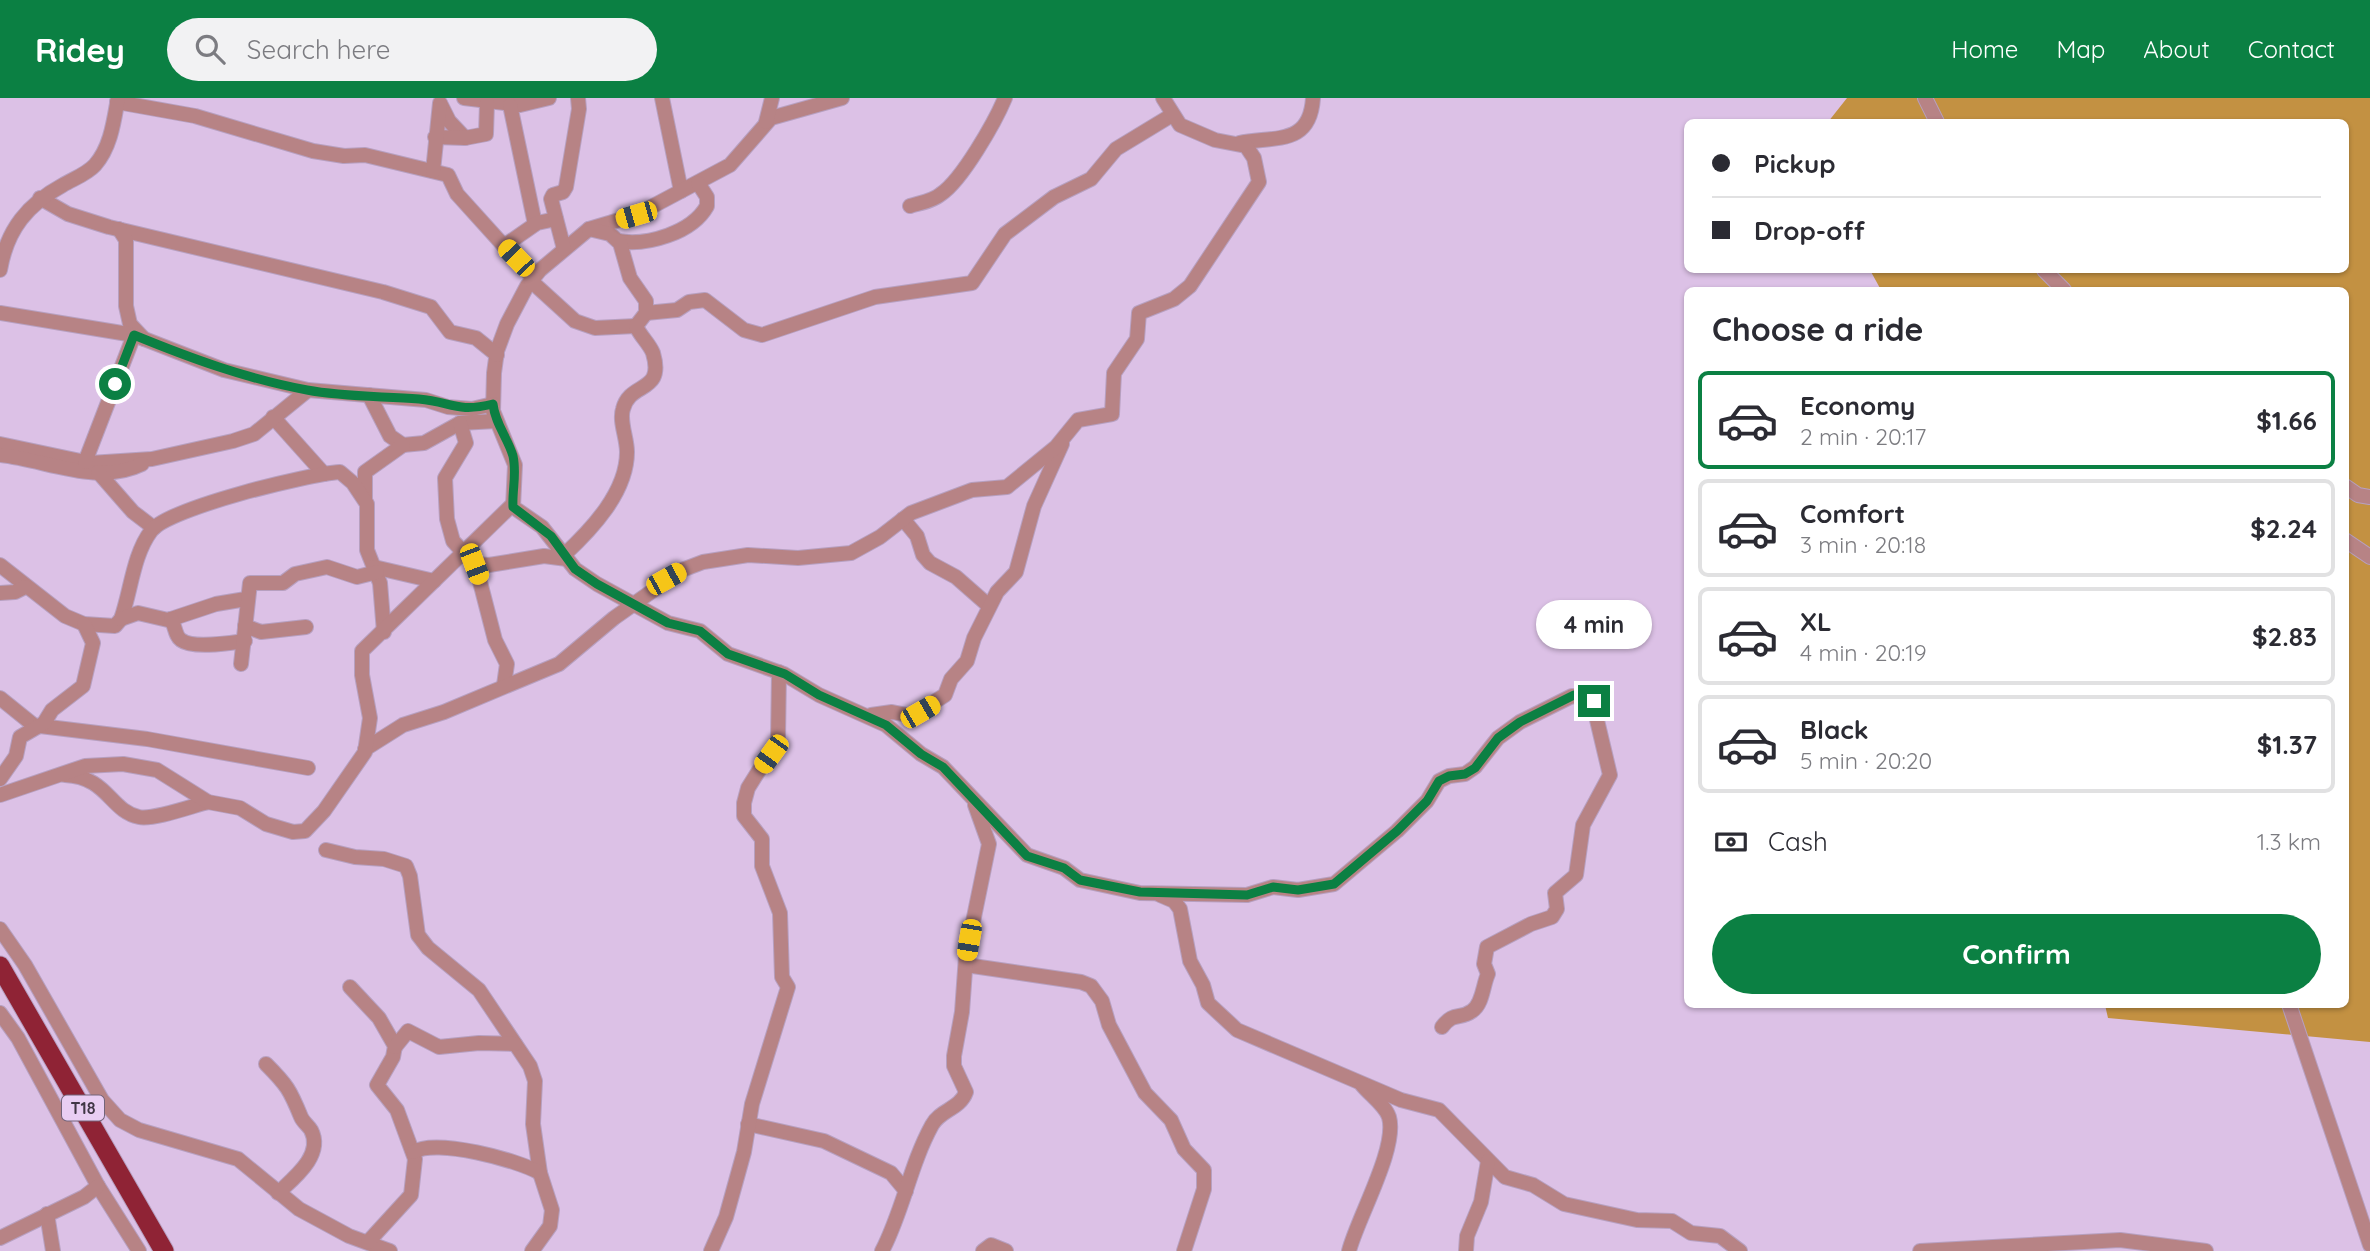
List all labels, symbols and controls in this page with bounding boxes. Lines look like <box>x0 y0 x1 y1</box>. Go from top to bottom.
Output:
search box <box>167 18 657 81</box>
text: Ridey <box>35 29 125 70</box>
icon: search <box>191 30 229 68</box>
text: Search here <box>247 33 390 66</box>
text: Home <box>1951 34 2018 64</box>
text: Map <box>2056 34 2105 64</box>
text: About <box>2143 34 2210 64</box>
text: Contact <box>2248 34 2335 64</box>
text: Pickup <box>1754 147 1836 180</box>
car <box>613 199 660 231</box>
text: Drop-off <box>1754 214 1865 247</box>
car <box>494 236 539 280</box>
text: Choose a ride <box>1712 309 1924 349</box>
route start <box>99 368 131 400</box>
icon: car <box>1716 389 1779 452</box>
text: Economy <box>1800 389 1915 422</box>
text: $1.66 <box>2256 404 2317 437</box>
text: 2 min · 20:17 <box>1800 422 1926 451</box>
icon: car <box>1716 497 1779 560</box>
text: Comfort <box>1800 497 1905 530</box>
text: $2.24 <box>2250 512 2317 545</box>
text: 3 min · 20:18 <box>1800 530 1926 559</box>
car <box>457 541 492 587</box>
car <box>643 560 690 598</box>
callout: 4 min <box>1536 600 1652 648</box>
icon: car <box>1716 605 1779 668</box>
text: XL <box>1800 605 1832 638</box>
text: 4 min <box>1564 610 1624 639</box>
text: $2.83 <box>2252 620 2317 653</box>
text: 4 min · 20:19 <box>1800 638 1927 667</box>
route end <box>1578 685 1610 717</box>
car <box>897 692 944 732</box>
icon: car <box>1716 713 1779 776</box>
text: Black <box>1800 713 1869 746</box>
text: $1.37 <box>2257 728 2317 761</box>
car <box>751 731 792 777</box>
text: 5 min · 20:20 <box>1800 746 1932 775</box>
icon: cash <box>1712 823 1750 861</box>
text: Cash <box>1768 825 1828 858</box>
text: 1.3 km <box>2257 827 2321 856</box>
button: Confirm <box>1712 914 2321 994</box>
car <box>956 917 983 963</box>
road number: T18 <box>62 1096 104 1120</box>

